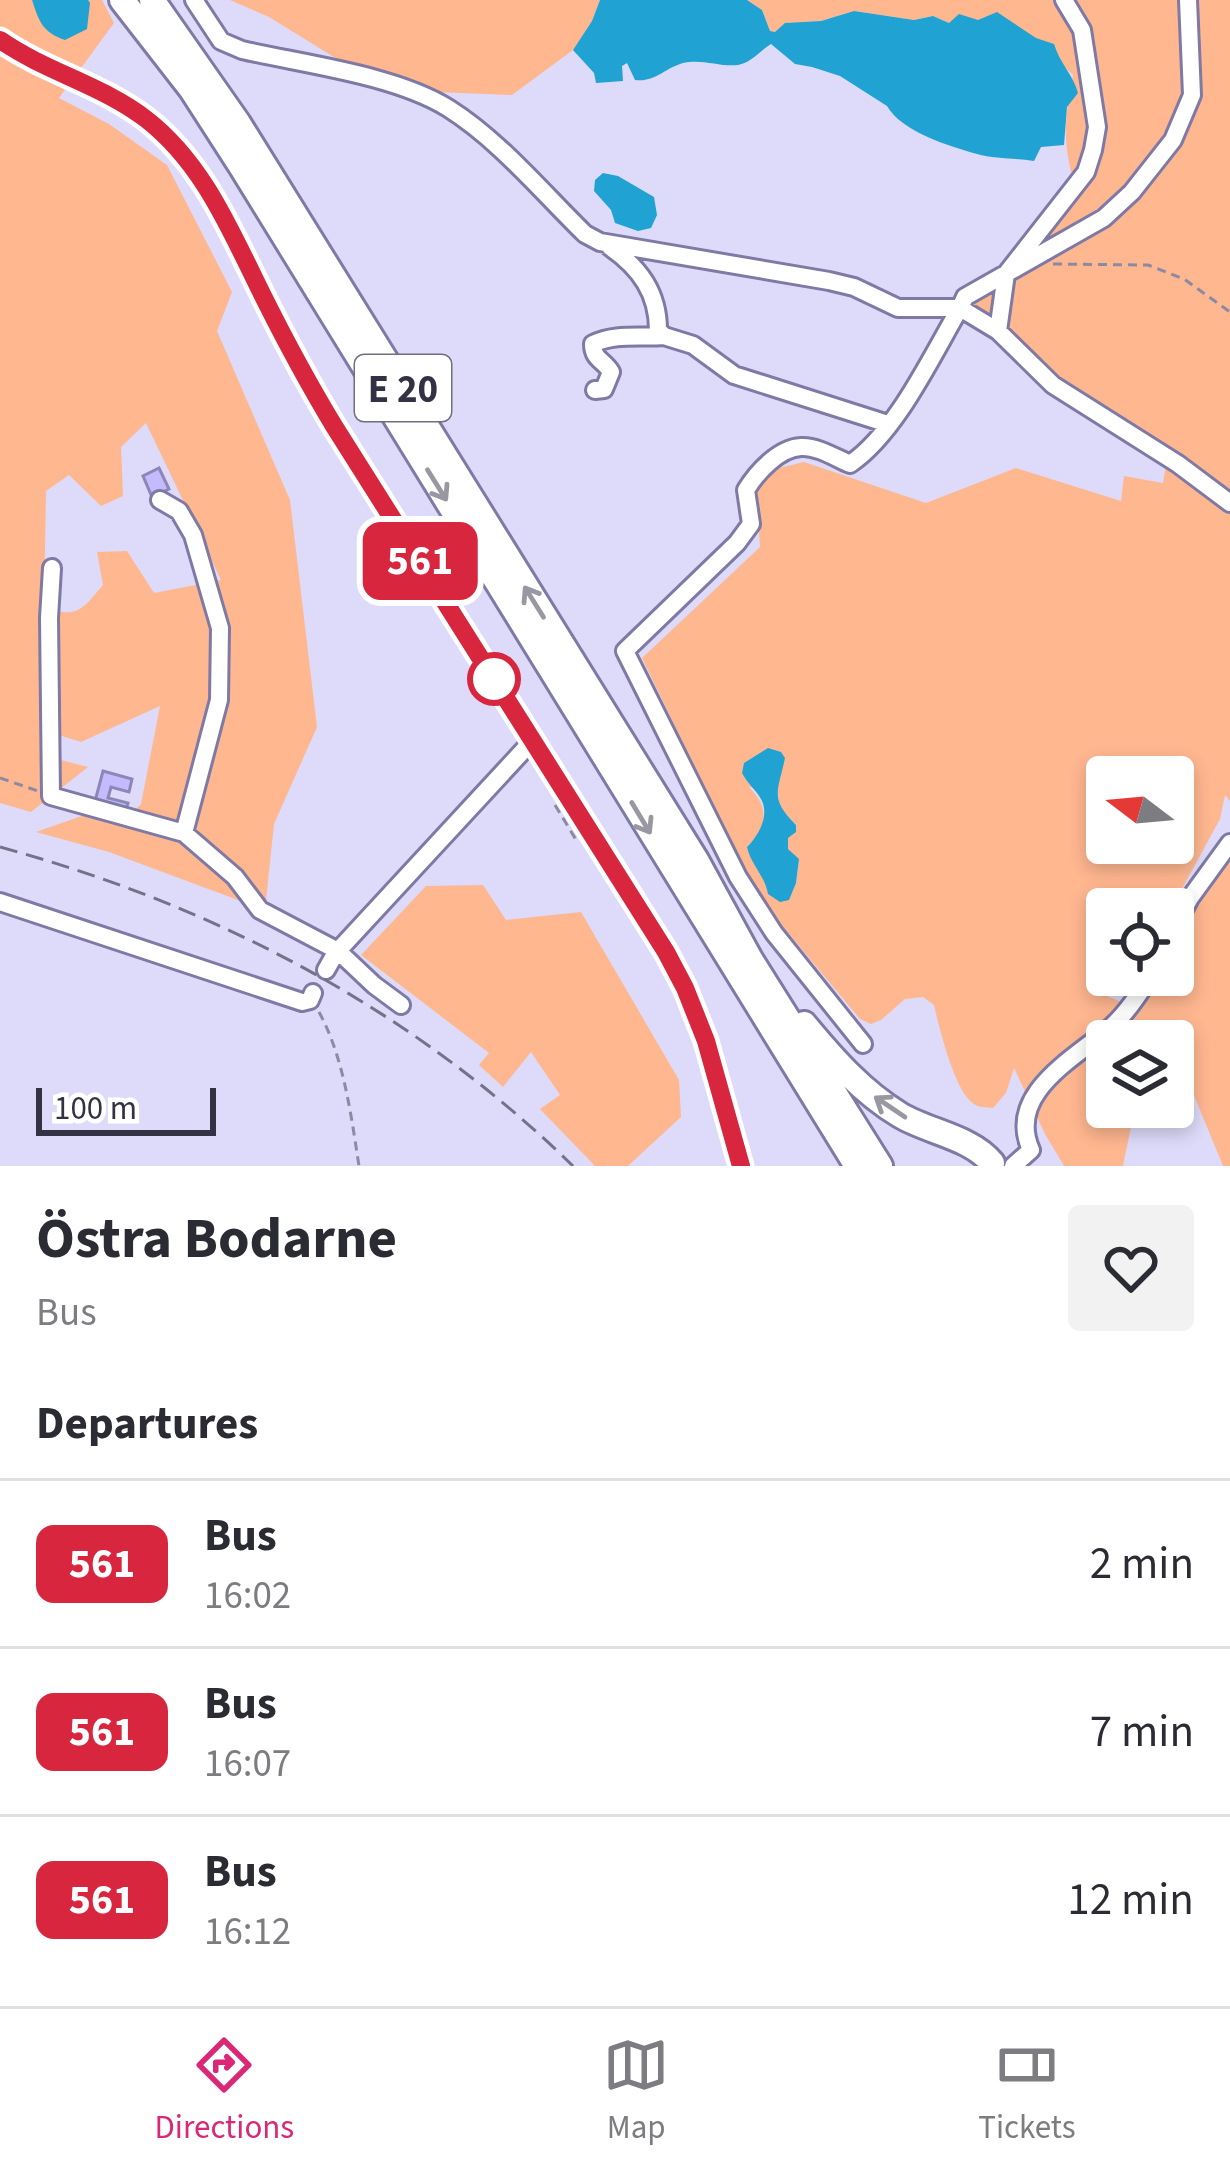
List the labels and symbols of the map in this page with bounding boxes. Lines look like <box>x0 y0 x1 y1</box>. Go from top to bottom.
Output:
road number: E 20 <box>355 355 451 421</box>
one-way arrow <box>425 467 449 501</box>
line badge: 561 <box>351 522 489 600</box>
one-way arrow <box>522 586 546 620</box>
unlabelled marker <box>469 654 519 704</box>
north arrow <box>1086 756 1194 864</box>
one-way arrow <box>629 800 653 834</box>
scale bar <box>36 1082 216 1135</box>
one-way arrow <box>874 1095 908 1120</box>

